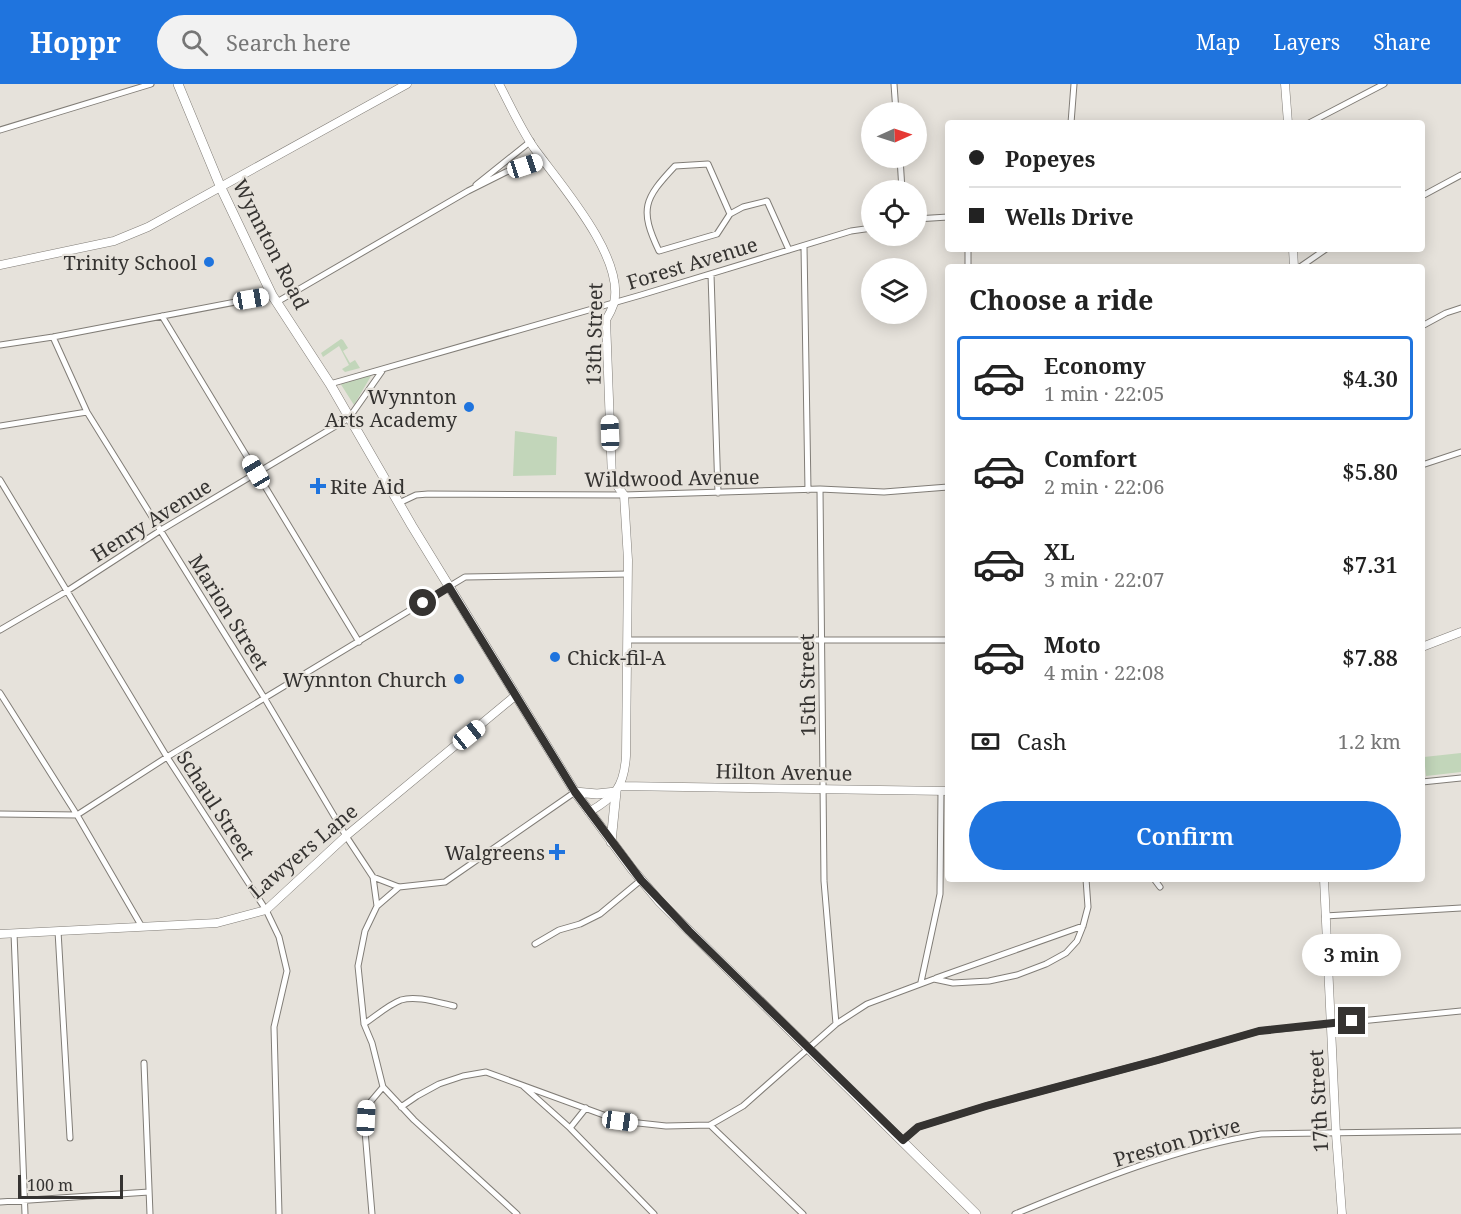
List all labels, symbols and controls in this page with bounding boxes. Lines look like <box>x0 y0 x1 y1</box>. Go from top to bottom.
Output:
search box <box>157 15 577 69</box>
text: Hoppr <box>30 23 121 61</box>
icon: search <box>178 26 211 59</box>
text: Search here <box>226 27 351 57</box>
text: Map <box>1196 28 1240 56</box>
text: Layers <box>1273 28 1340 56</box>
text: Share <box>1373 28 1431 56</box>
north arrow <box>861 102 927 168</box>
map controls <box>861 102 927 324</box>
text: Popeyes <box>1005 143 1095 173</box>
car <box>505 152 545 180</box>
street label: Wynnton Road <box>227 174 315 314</box>
button: locate <box>861 180 927 246</box>
text: Wells Drive <box>1005 201 1134 231</box>
street label: Forest Avenue <box>623 230 761 296</box>
place label: Trinity School <box>63 249 197 276</box>
marker: Trinity School <box>202 255 216 269</box>
button: layers <box>861 258 927 324</box>
text: Choose a ride <box>969 281 1154 318</box>
street label: 13th Street <box>580 282 608 386</box>
car <box>232 287 270 311</box>
text: Economy <box>1044 350 1146 380</box>
icon: car <box>972 351 1026 405</box>
text: $4.30 <box>1342 363 1398 393</box>
text: 1 min · 22:05 <box>1044 380 1164 407</box>
place label: Wynnton Arts Academy <box>325 383 458 433</box>
marker: Wynnton Arts Academy <box>462 400 476 414</box>
car <box>600 415 620 451</box>
text: Comfort <box>1044 443 1137 473</box>
icon: car <box>972 444 1026 498</box>
car <box>239 452 273 492</box>
text: $5.80 <box>1342 456 1398 486</box>
street label: Wildwood Avenue <box>584 463 760 493</box>
street label: Henry Avenue <box>86 472 216 568</box>
place label: Rite Aid <box>330 473 405 500</box>
text: 2 min · 22:06 <box>1044 473 1164 500</box>
marker: Rite Aid <box>311 479 325 493</box>
text: XL <box>1044 536 1075 566</box>
icon: car <box>972 537 1026 591</box>
street label: Marion Street <box>183 549 275 675</box>
text: $7.31 <box>1342 549 1398 579</box>
text: 3 min · 22:07 <box>1044 566 1164 593</box>
route start <box>409 589 436 616</box>
text: Moto <box>1044 629 1101 659</box>
icon: car <box>972 630 1026 684</box>
street label: 15th Street <box>793 633 821 737</box>
text: $7.88 <box>1342 642 1398 672</box>
place label: Chick-fil-A <box>567 644 667 671</box>
marker: Chick-fil-A <box>548 650 562 664</box>
text: 4 min · 22:08 <box>1044 659 1164 686</box>
place label: Wynnton Church <box>283 666 447 693</box>
marker: Wynnton Church <box>452 672 466 686</box>
car <box>449 717 489 753</box>
icon: cash <box>969 725 1002 758</box>
text: Cash <box>1017 726 1067 756</box>
text: 1.2 km <box>1338 728 1401 755</box>
street label: Schaul Street <box>171 745 261 865</box>
street label: Hilton Avenue <box>715 757 853 787</box>
street label: Lawyers Lane <box>243 798 363 904</box>
button: Confirm <box>969 801 1401 870</box>
place label: Walgreens <box>445 839 545 866</box>
marker: Walgreens <box>550 845 564 859</box>
callout: 3 min <box>1302 934 1402 976</box>
text: 3 min <box>1324 941 1379 968</box>
route end <box>1338 1007 1365 1034</box>
street label: 17th Street <box>1302 1049 1334 1153</box>
car <box>356 1100 376 1136</box>
car <box>601 1110 639 1132</box>
street label: Preston Drive <box>1111 1111 1243 1173</box>
scale bar <box>18 1172 123 1200</box>
text: 100 m <box>27 1174 73 1196</box>

